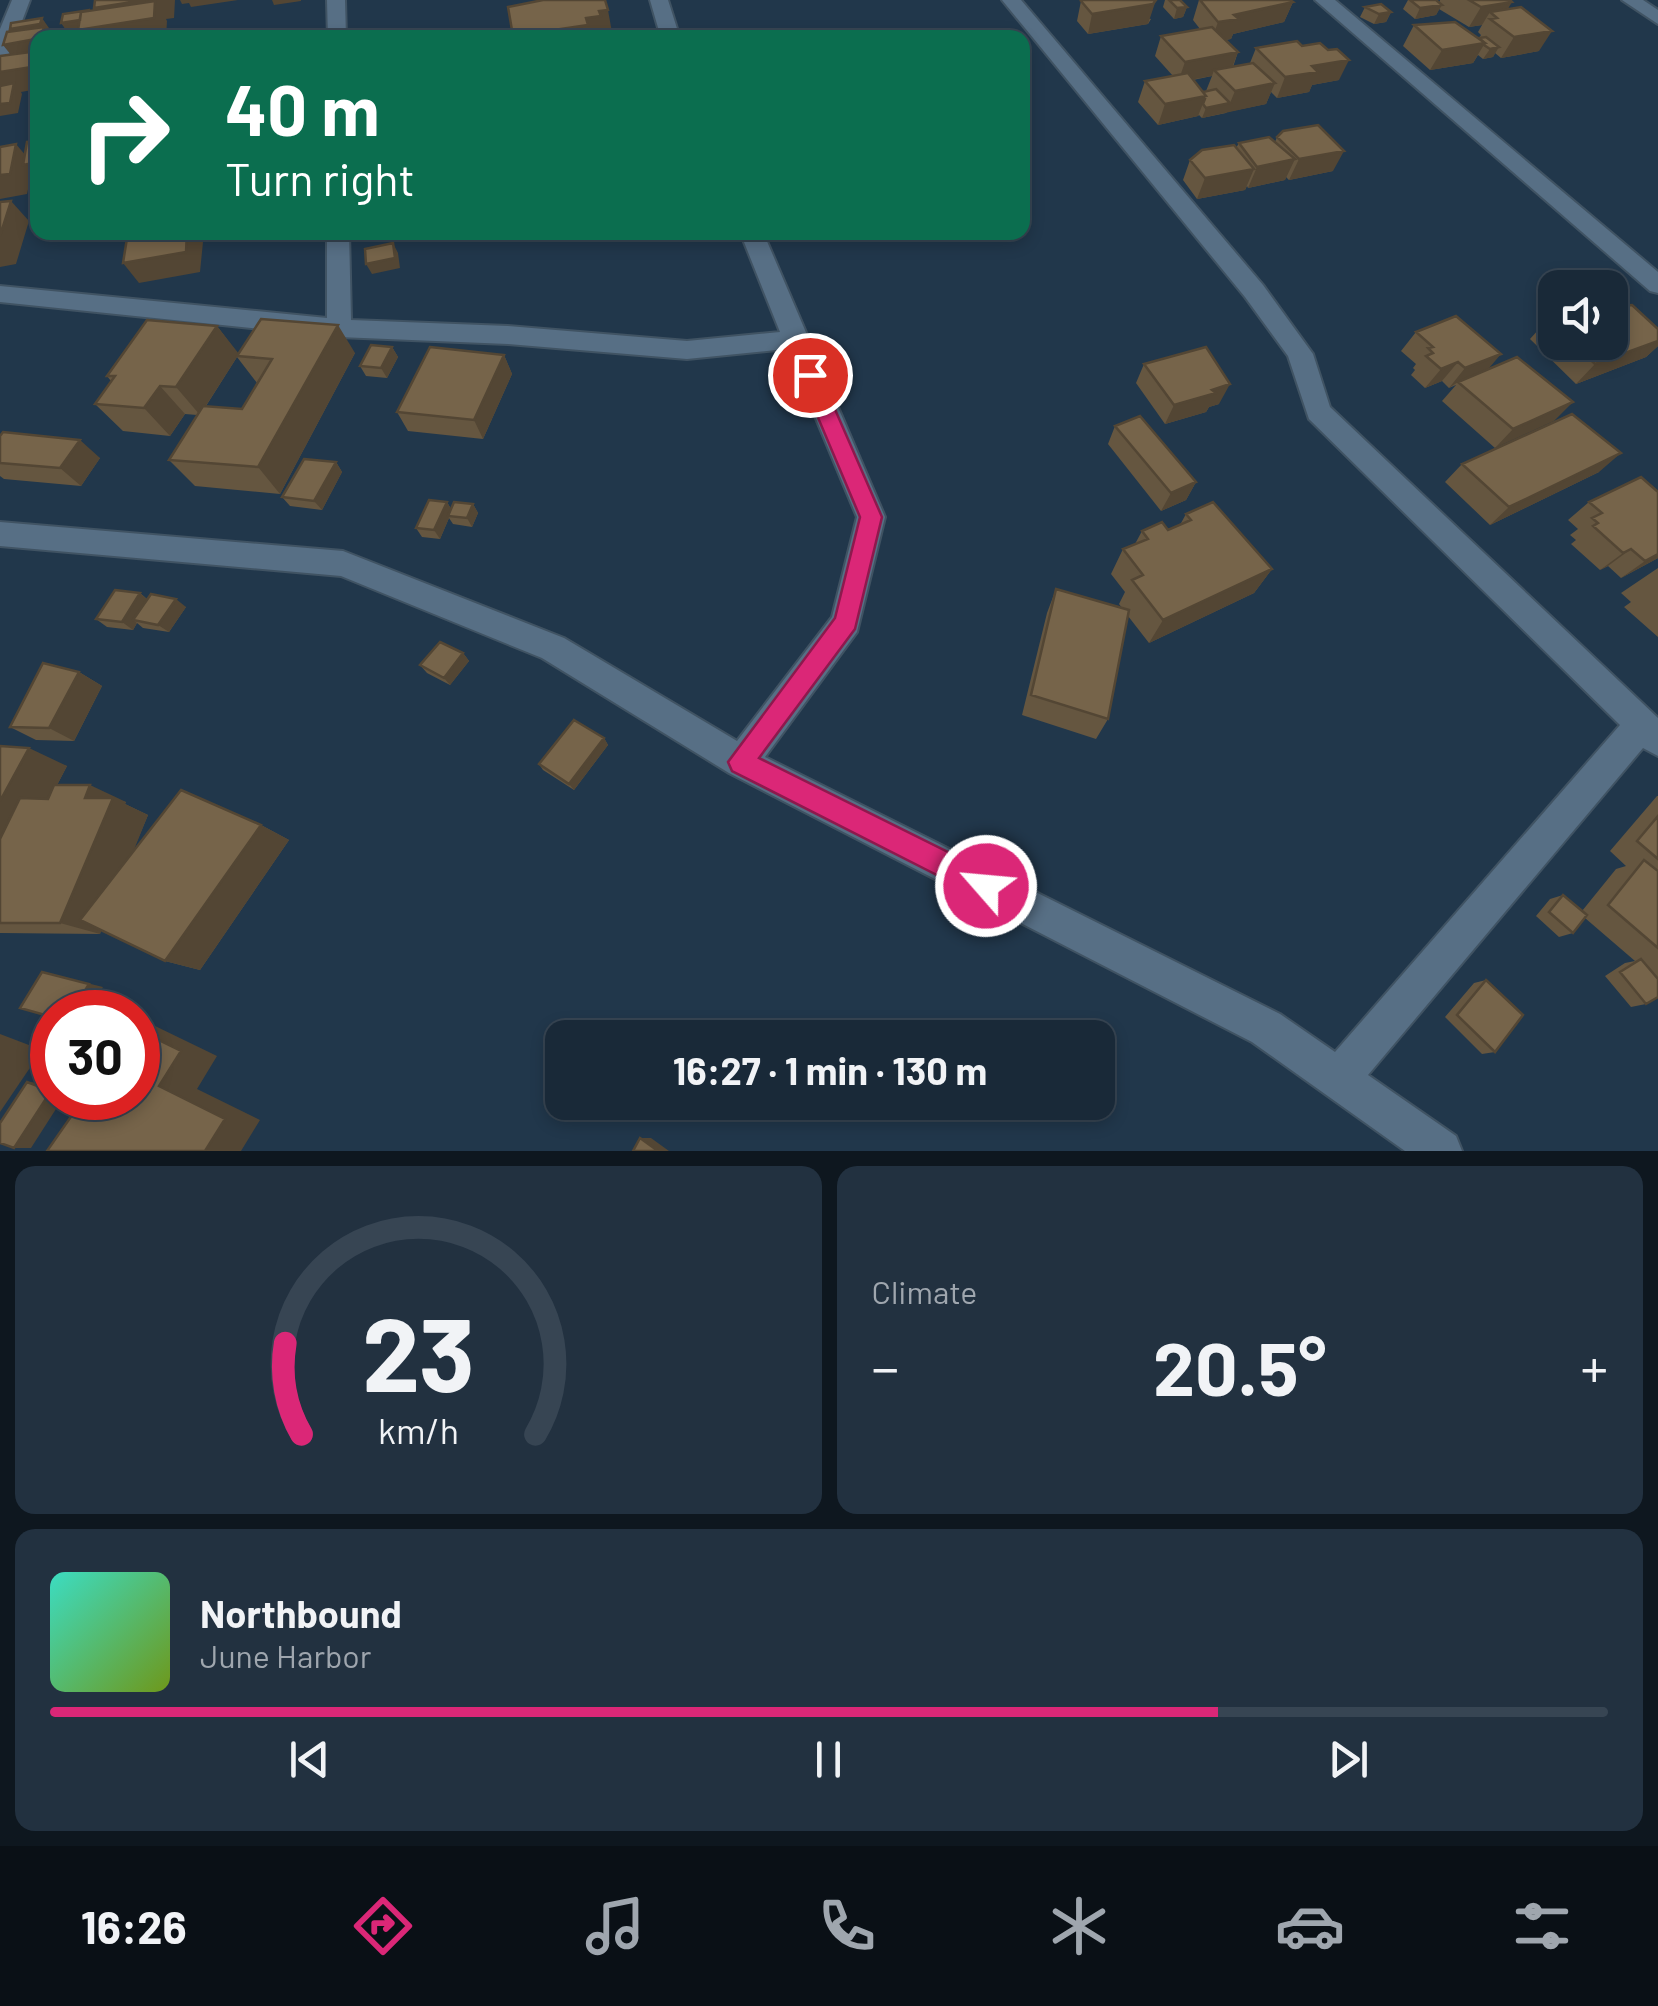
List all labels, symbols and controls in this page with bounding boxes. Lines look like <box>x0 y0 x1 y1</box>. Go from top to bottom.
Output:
text: 40 m <box>225 66 380 150</box>
icon: right <box>60 70 190 200</box>
text: Turn right <box>225 151 415 205</box>
map controls <box>1538 270 1628 360</box>
button: sound <box>1538 270 1628 360</box>
pin <box>768 333 853 418</box>
icon: arrive <box>783 348 838 403</box>
position arrow <box>934 834 1038 938</box>
speed limit sign: 30 <box>30 990 160 1120</box>
text: 16:27 · 1 min · 130 m <box>673 1047 987 1093</box>
text: Climate <box>872 1272 977 1310</box>
text: 23 <box>362 1288 475 1413</box>
text: 20.5° <box>1153 1321 1327 1411</box>
text: − <box>872 1333 899 1399</box>
text: + <box>1580 1333 1608 1399</box>
text: km/h <box>378 1408 459 1451</box>
text: Northbound <box>200 1590 402 1636</box>
text: June Harbor <box>200 1636 371 1674</box>
icon: previous <box>282 1732 337 1787</box>
icon: pause <box>801 1732 856 1787</box>
icon: next <box>1321 1732 1376 1787</box>
icon: directions <box>348 1891 418 1961</box>
icon: music <box>580 1891 650 1961</box>
icon: phone <box>812 1891 882 1961</box>
icon: climate <box>1044 1891 1114 1961</box>
icon: car <box>1275 1891 1345 1961</box>
icon: filters <box>1507 1891 1577 1961</box>
text: 16:26 <box>81 1899 187 1953</box>

